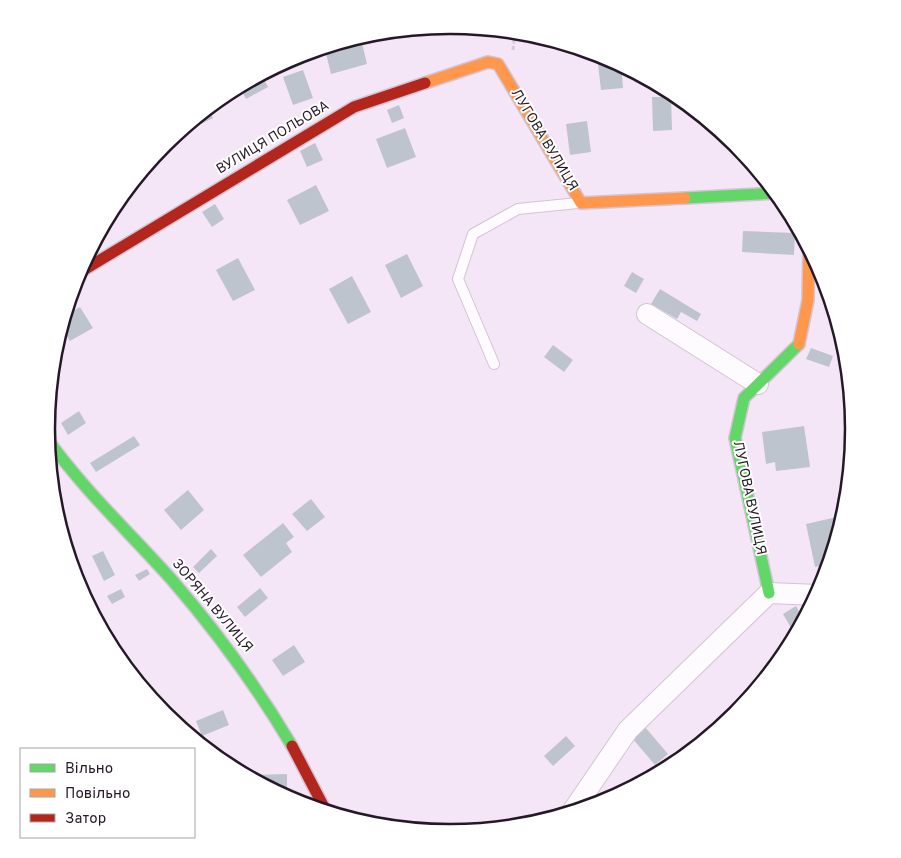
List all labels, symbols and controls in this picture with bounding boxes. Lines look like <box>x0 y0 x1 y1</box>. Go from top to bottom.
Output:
street label: ЛУГОВА ВУЛИЦЯ <box>507 86 581 194</box>
street label: ВУЛИЦЯ ПОЛЬОВА <box>214 98 332 178</box>
street label: ЛУГОВА ВУЛИЦЯ <box>729 439 769 557</box>
street label: ЗОРЯНА ВУЛИЦЯ <box>168 556 256 656</box>
legend <box>20 748 195 838</box>
text: Вільно <box>65 760 113 779</box>
text: Повільно <box>65 785 130 804</box>
text: Затор <box>65 810 106 829</box>

